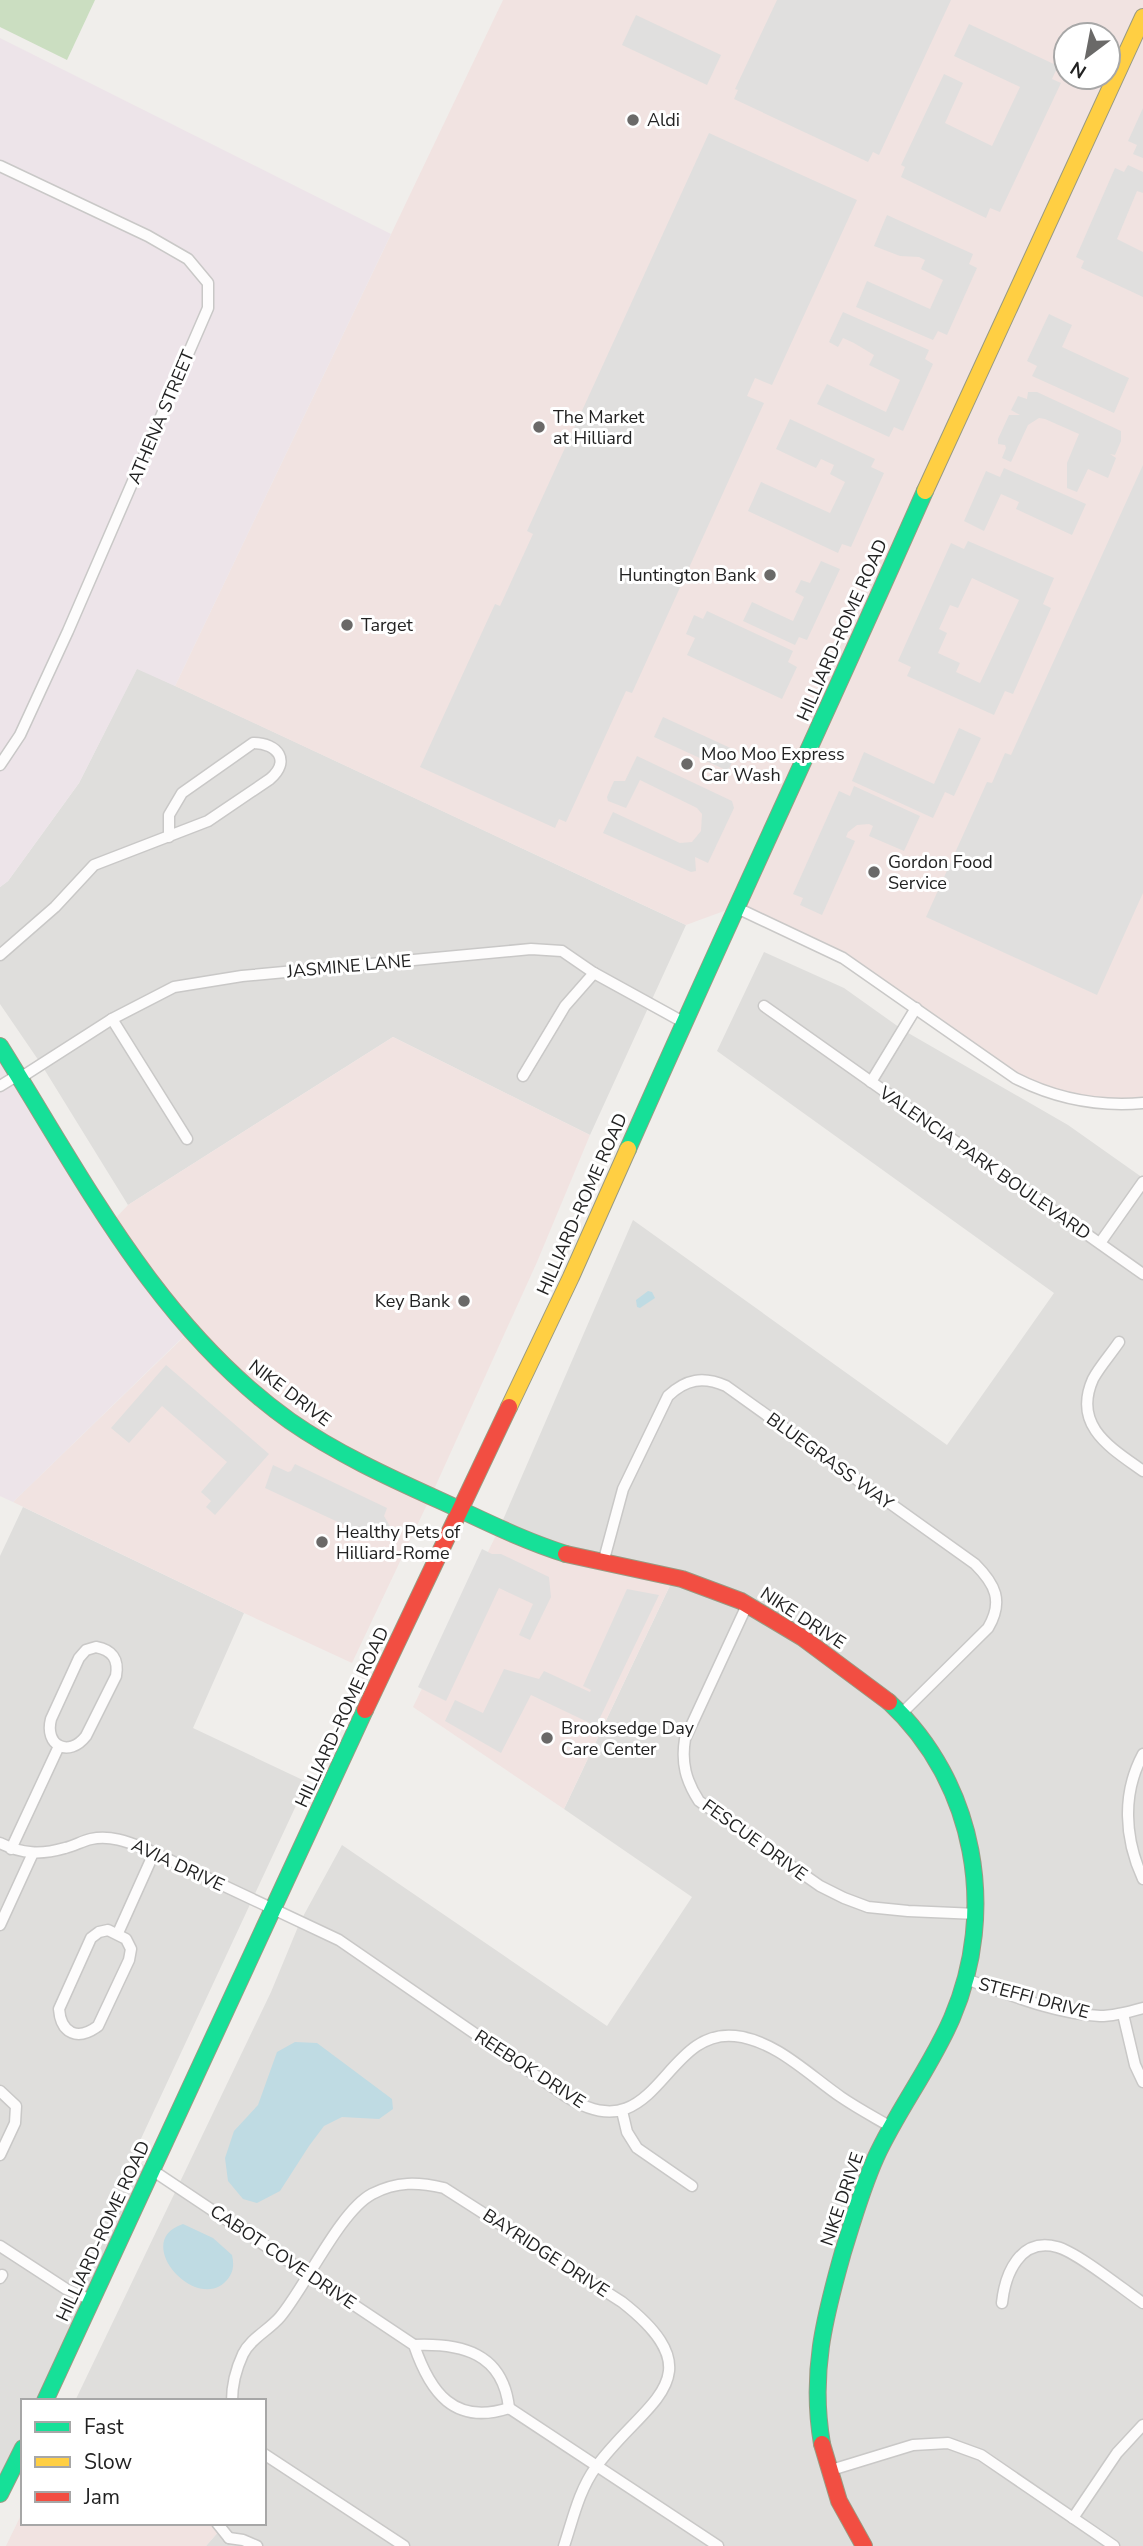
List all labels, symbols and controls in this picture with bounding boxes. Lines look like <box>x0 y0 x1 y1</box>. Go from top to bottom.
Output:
north arrow <box>1052 21 1122 91</box>
text: N <box>1066 55 1091 84</box>
place label: Aldi <box>647 108 680 132</box>
marker: Aldi <box>625 112 641 128</box>
street label: ATHENA STREET <box>122 346 200 488</box>
place label: The Market at Hilliard <box>553 405 645 450</box>
marker: The Market at Hilliard <box>531 419 547 435</box>
street label: HILLIARD-ROME ROAD <box>791 535 893 725</box>
place label: Huntington Bank <box>619 563 757 587</box>
marker: Huntington Bank <box>762 567 778 583</box>
place label: Target <box>361 613 413 637</box>
marker: Target <box>339 617 355 633</box>
place label: Moo Moo Express Car Wash <box>701 742 845 787</box>
marker: Moo Moo Express Car Wash <box>679 756 695 772</box>
place label: Gordon Food Service <box>888 850 993 895</box>
marker: Gordon Food Service <box>866 864 882 880</box>
street label: JASMINE LANE <box>285 949 412 983</box>
street label: VALENCIA PARK BOULEVARD <box>874 1080 1095 1245</box>
street label: HILLIARD-ROME ROAD <box>531 1109 633 1299</box>
place label: Key Bank <box>375 1289 451 1313</box>
marker: Key Bank <box>456 1293 472 1309</box>
street label: NIKE DRIVE <box>244 1354 336 1432</box>
street label: BLUEGRASS WAY <box>762 1407 898 1515</box>
place label: Healthy Pets of Hilliard-Rome <box>336 1520 461 1565</box>
marker: Healthy Pets of Hilliard-Rome <box>314 1534 330 1550</box>
street label: NIKE DRIVE <box>756 1581 850 1655</box>
street label: HILLIARD-ROME ROAD <box>290 1623 394 1811</box>
place label: Brooksedge Day Care Center <box>561 1716 695 1761</box>
marker: Brooksedge Day Care Center <box>539 1730 555 1746</box>
street label: FESCUE DRIVE <box>698 1794 812 1886</box>
street label: AVIA DRIVE <box>128 1833 228 1897</box>
street label: STEFFI DRIVE <box>976 1972 1092 2024</box>
street label: REEBOK DRIVE <box>470 2024 590 2114</box>
street label: HILLIARD-ROME ROAD <box>51 2137 155 2325</box>
street label: NIKE DRIVE <box>815 2149 869 2249</box>
street label: CABOT COVE DRIVE <box>205 2199 361 2315</box>
street label: BAYRIDGE DRIVE <box>478 2203 614 2303</box>
legend <box>21 2399 266 2525</box>
text: Fast <box>84 2413 124 2441</box>
text: Slow <box>84 2448 133 2476</box>
text: Jam <box>83 2483 120 2511</box>

